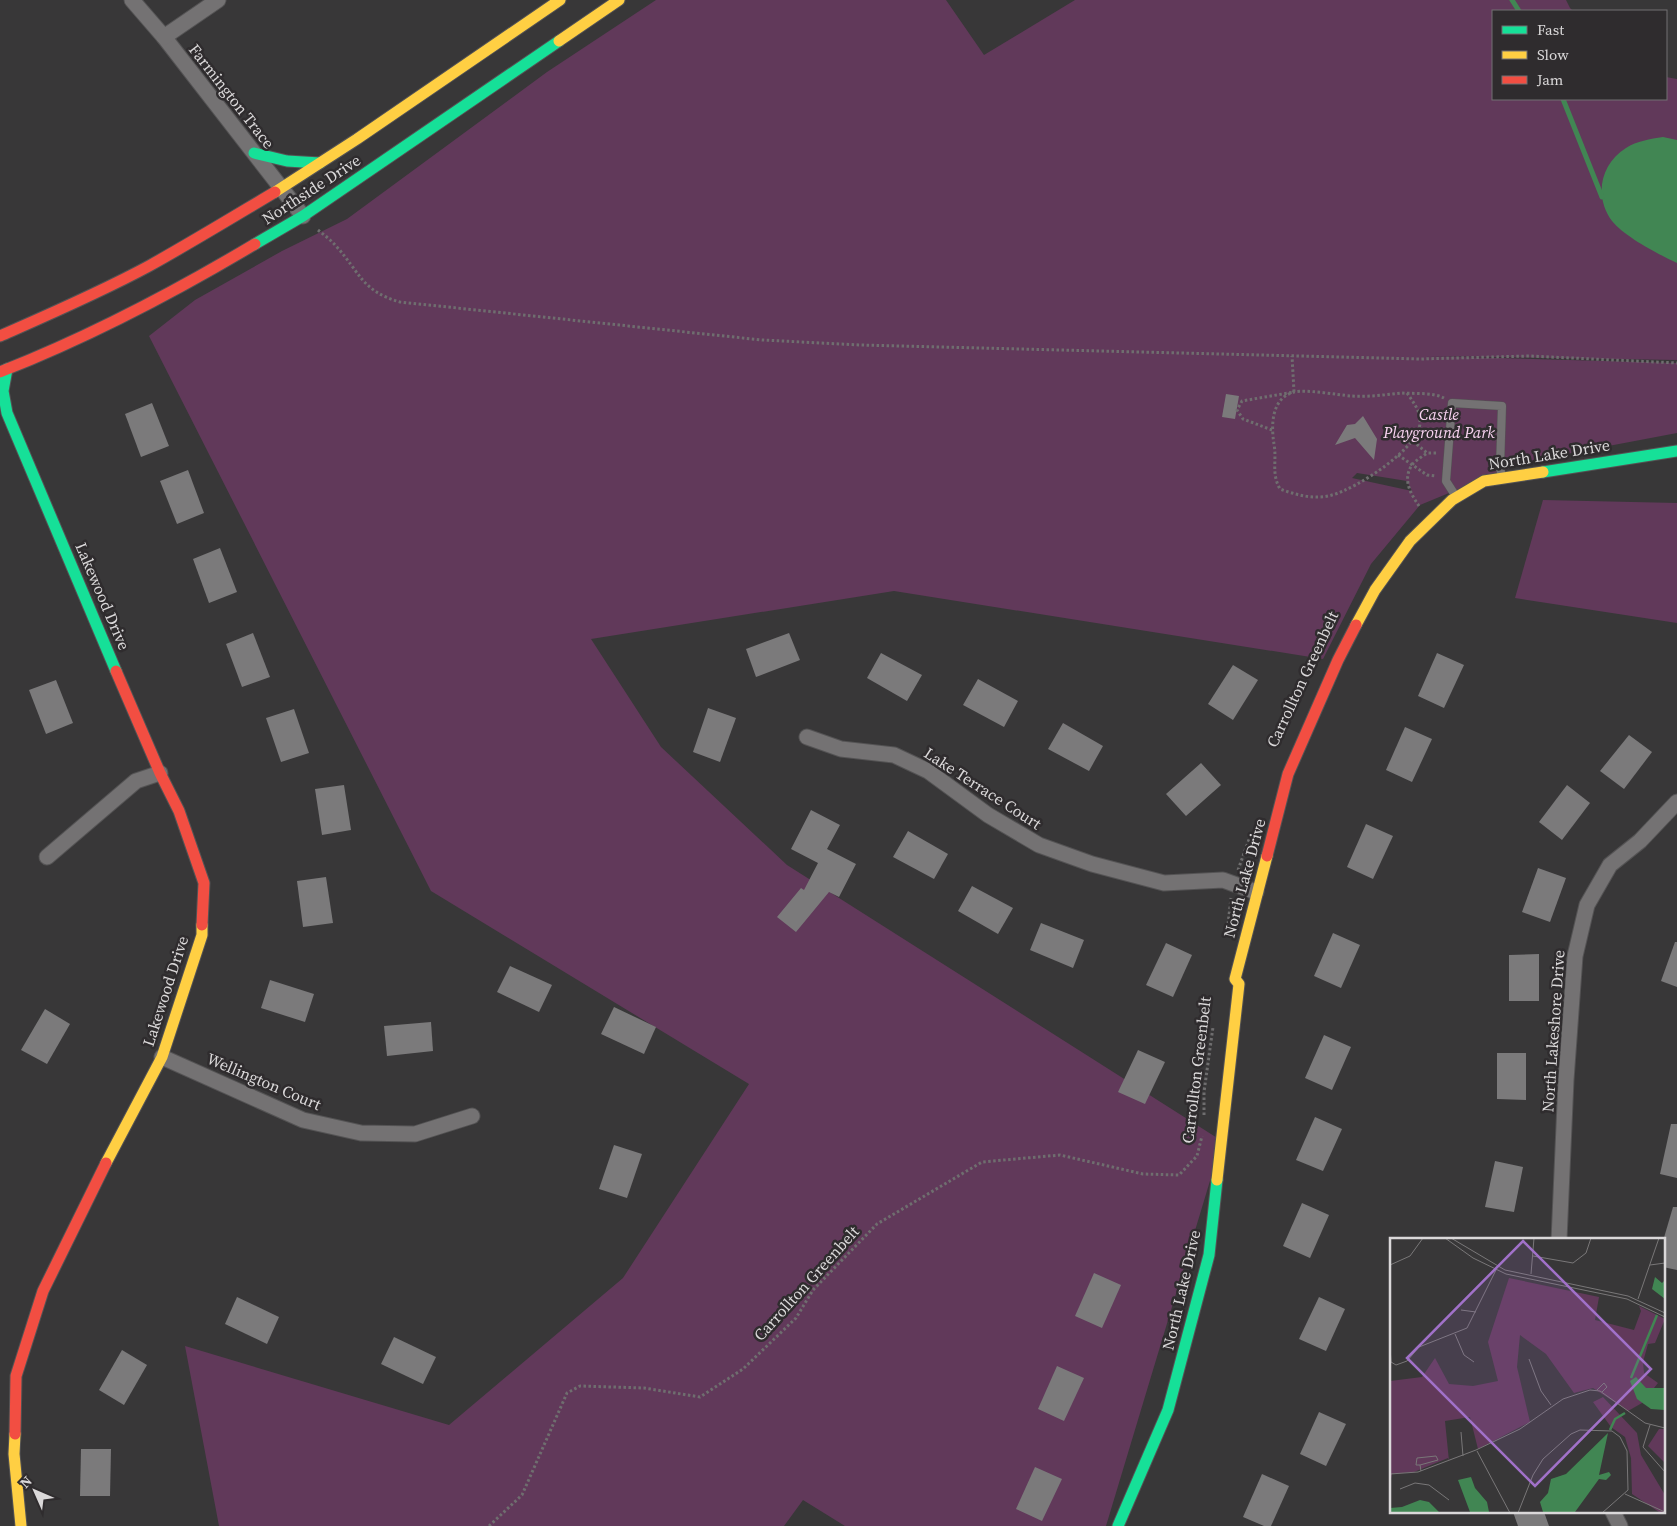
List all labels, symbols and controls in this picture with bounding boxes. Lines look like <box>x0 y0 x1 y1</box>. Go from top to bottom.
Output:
legend <box>1492 10 1667 100</box>
text: Fast <box>1537 19 1564 40</box>
street label: Farmington Trace <box>184 39 280 153</box>
text: Slow <box>1537 44 1569 65</box>
text: Jam <box>1536 69 1564 90</box>
street label: Northside Drive <box>257 149 365 229</box>
park label: Castle Playground Park <box>1382 403 1495 443</box>
street label: North Lake Drive <box>1487 434 1611 474</box>
street label: Lakewood Drive <box>70 539 136 653</box>
street label: Carrollton Greenbelt <box>1261 607 1344 751</box>
street label: Lake Terrace Court <box>920 742 1047 835</box>
street label: North Lake Drive <box>1218 816 1270 940</box>
street label: Lakewood Drive <box>137 933 193 1049</box>
street label: North Lakeshore Drive <box>1536 949 1570 1113</box>
street label: Carrollton Greenbelt <box>1176 994 1216 1145</box>
street label: Wellington Court <box>203 1047 325 1115</box>
street label: Carrollton Greenbelt <box>748 1220 864 1345</box>
street label: North Lake Drive <box>1156 1228 1206 1352</box>
inset map <box>1390 1238 1664 1514</box>
north arrow <box>10 1466 60 1516</box>
text: N <box>15 1471 36 1492</box>

